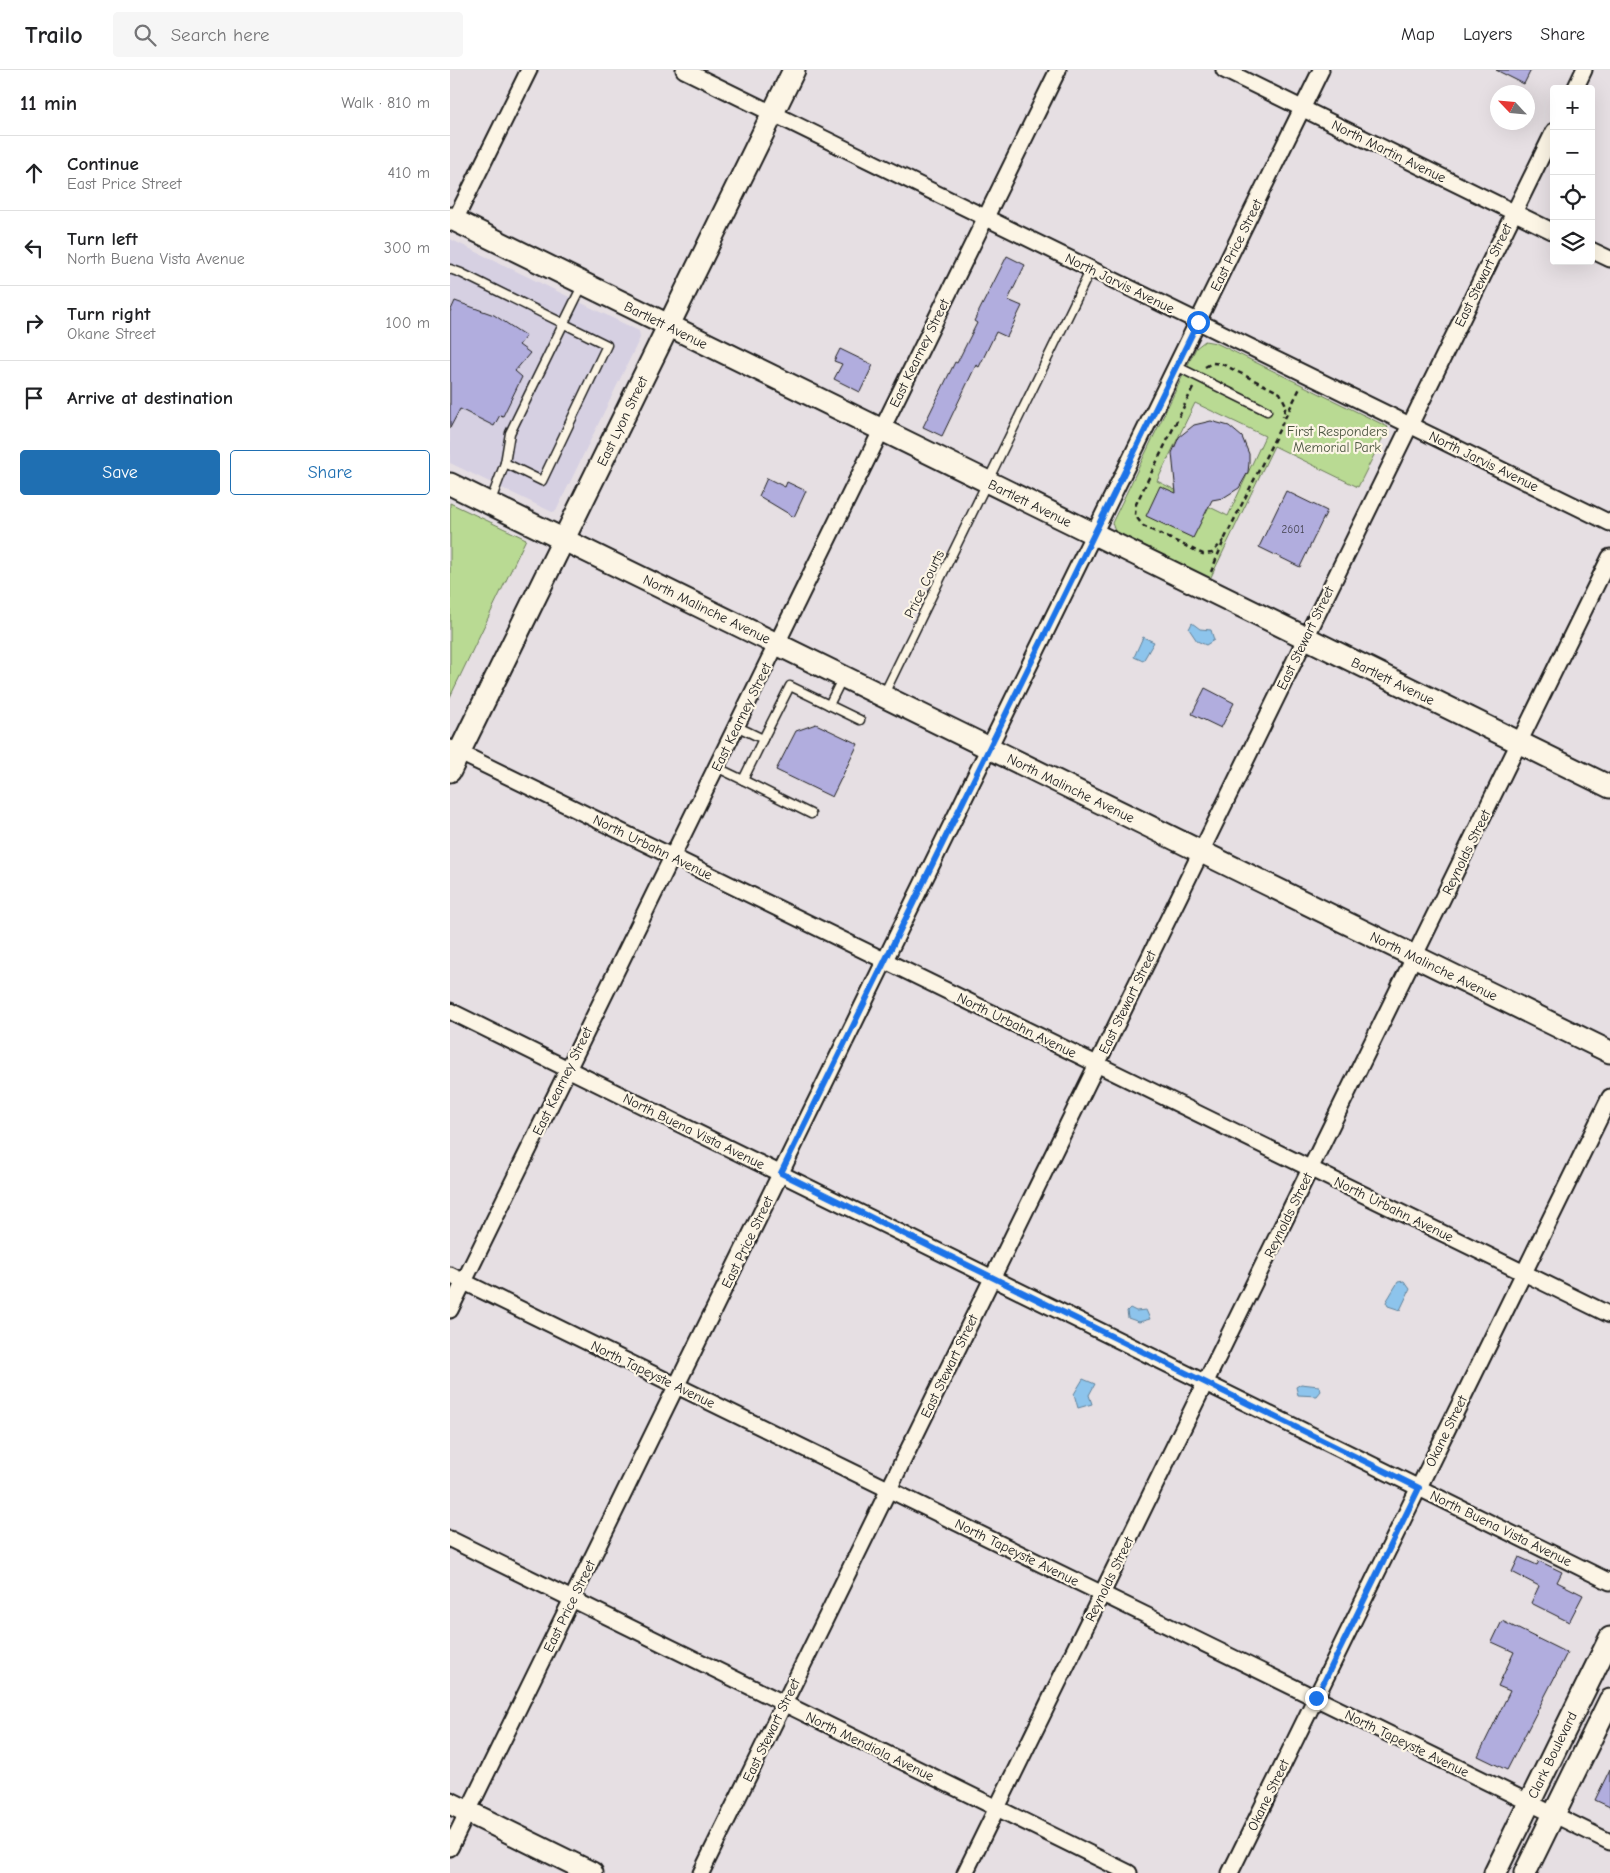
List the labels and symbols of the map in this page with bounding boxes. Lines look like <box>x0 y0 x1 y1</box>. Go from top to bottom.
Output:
north arrow <box>1490 85 1535 130</box>
street label: North Martin Avenue <box>1329 116 1449 187</box>
street label: East Price Street <box>1207 196 1266 294</box>
street label: East Stewart Street <box>1451 220 1516 330</box>
street label: North Jarvis Avenue <box>1062 250 1177 317</box>
street label: East Kearney Street <box>886 295 954 410</box>
street label: Bartlett Avenue <box>621 298 710 353</box>
route start <box>1187 311 1210 334</box>
street label: East Lyon Street <box>593 373 652 469</box>
park label: First Responders Memorial Park <box>1287 423 1388 456</box>
street label: North Jarvis Avenue <box>1426 428 1541 495</box>
street label: Bartlett Avenue <box>985 476 1074 531</box>
house number: 2601 <box>1282 523 1304 536</box>
street label: Price Courts <box>901 547 948 621</box>
street label: North Malinche Avenue <box>640 571 773 648</box>
street label: East Stewart Street <box>1273 583 1338 693</box>
street label: Bartlett Avenue <box>1348 654 1437 709</box>
street label: East Kearney Street <box>708 659 776 774</box>
street label: North Malinche Avenue <box>1004 750 1137 827</box>
street label: Reynolds Street <box>1439 806 1495 898</box>
street label: North Urbahn Avenue <box>590 811 715 884</box>
street label: North Malinche Avenue <box>1367 928 1500 1005</box>
street label: East Stewart Street <box>1095 947 1160 1057</box>
street label: North Urbahn Avenue <box>954 989 1079 1062</box>
street label: East Kearney Street <box>529 1023 597 1138</box>
street label: North Buena Vista Avenue <box>620 1090 767 1173</box>
street label: Reynolds Street <box>1261 1169 1317 1261</box>
street label: North Urbahn Avenue <box>1331 1173 1456 1246</box>
street label: East Price Street <box>718 1193 777 1291</box>
street label: East Stewart Street <box>917 1311 982 1421</box>
street label: North Tapeyste Avenue <box>588 1337 718 1412</box>
street label: Okane Street <box>1422 1392 1471 1470</box>
street label: North Buena Vista Avenue <box>1427 1487 1574 1570</box>
street label: North Tapeyste Avenue <box>952 1515 1082 1590</box>
street label: Reynolds Street <box>1082 1533 1138 1625</box>
street label: East Price Street <box>540 1557 599 1655</box>
street label: East Stewart Street <box>739 1675 804 1785</box>
route end <box>1305 1687 1328 1710</box>
street label: North Tapeyste Avenue <box>1342 1706 1472 1781</box>
street label: North Mendiola Avenue <box>803 1708 937 1785</box>
street label: Clark Boulevard <box>1524 1709 1581 1801</box>
street label: Okane Street <box>1244 1756 1293 1834</box>

